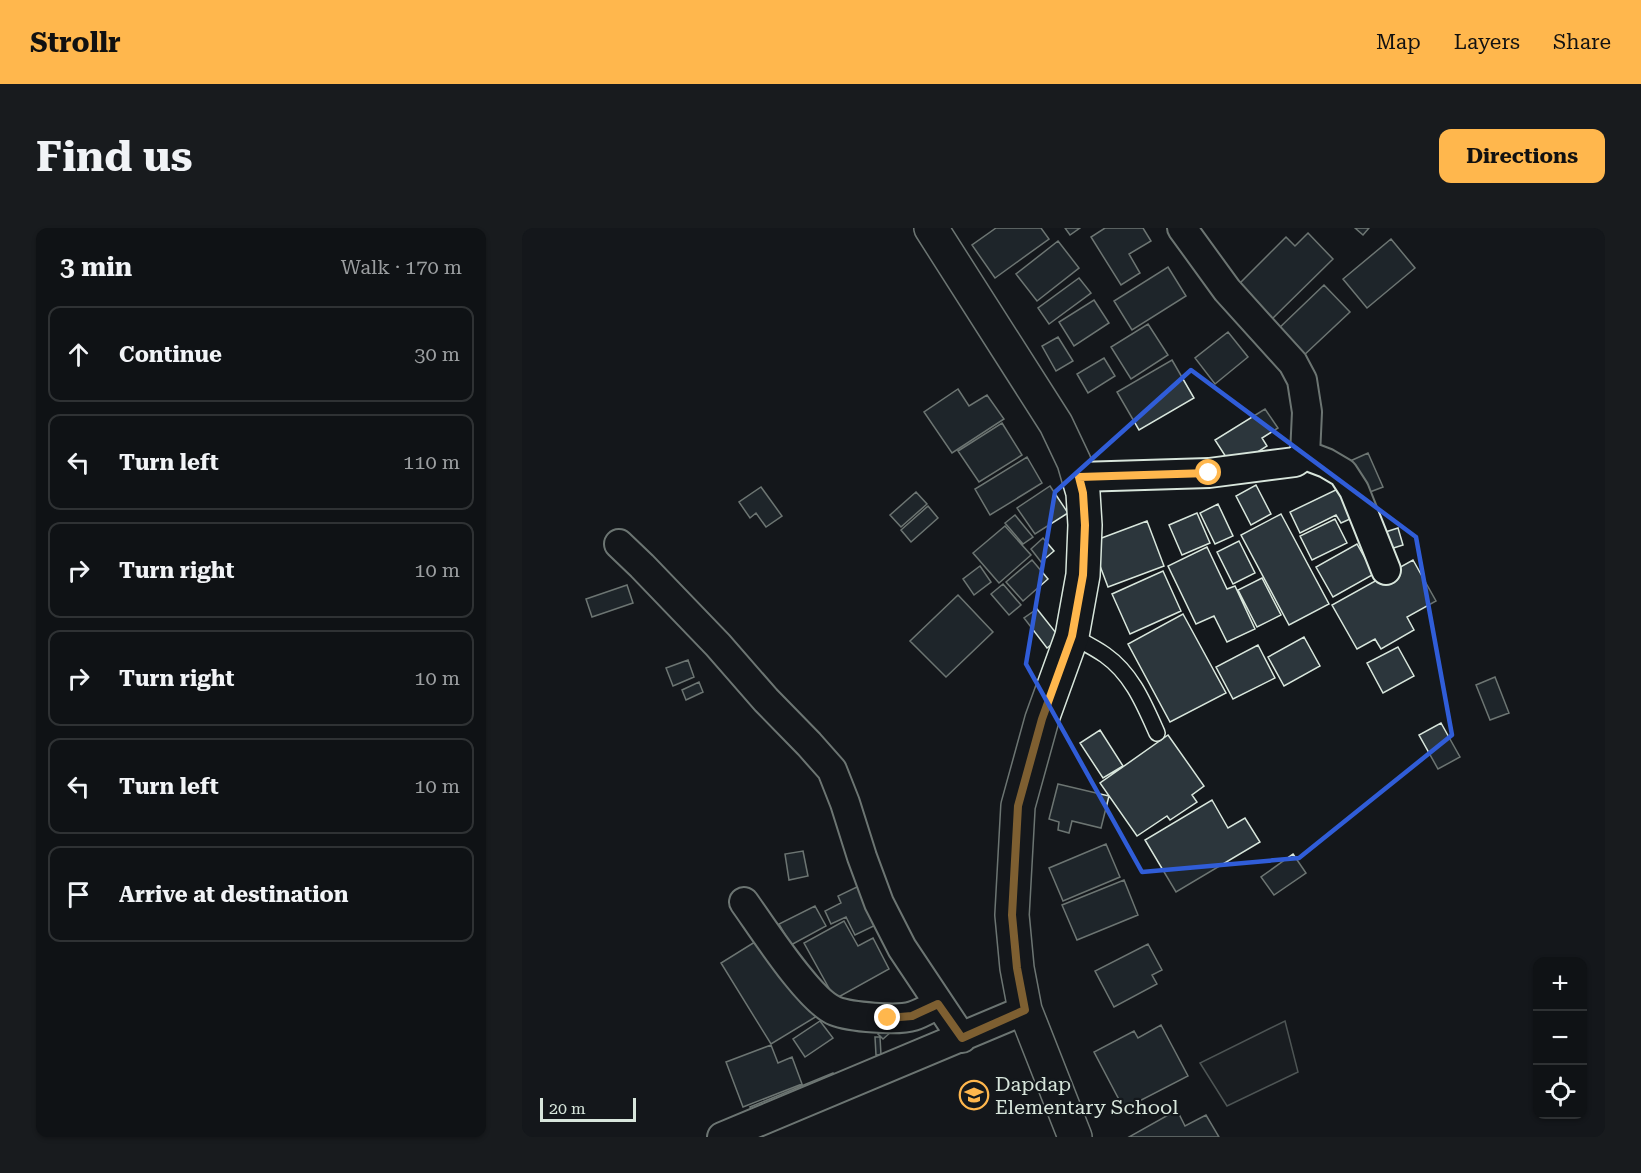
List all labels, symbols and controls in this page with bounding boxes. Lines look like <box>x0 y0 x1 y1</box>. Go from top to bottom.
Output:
text: Strollr <box>30 26 121 59</box>
text: Map <box>1376 30 1421 54</box>
text: Layers <box>1454 30 1520 54</box>
text: Share <box>1553 30 1611 54</box>
button: Directions <box>1439 129 1605 183</box>
text: Find us <box>36 132 193 181</box>
text: 3 min <box>60 252 132 282</box>
text: Walk · 170 m <box>341 255 462 279</box>
icon: ahead <box>62 338 95 371</box>
text: Continue <box>119 342 222 367</box>
text: 30 m <box>414 342 460 366</box>
icon: left <box>62 446 95 479</box>
text: Turn left <box>119 450 219 475</box>
text: 110 m <box>403 450 460 474</box>
route start <box>1195 459 1221 485</box>
icon: right <box>62 554 95 587</box>
text: Turn right <box>119 558 234 583</box>
text: 10 m <box>414 558 460 582</box>
icon: right <box>62 662 95 695</box>
text: Turn right <box>119 666 234 691</box>
text: 10 m <box>414 666 460 690</box>
icon: left <box>62 770 95 803</box>
text: Turn left <box>119 774 219 799</box>
text: 10 m <box>414 774 460 798</box>
icon: arrive <box>62 878 95 911</box>
text: Arrive at destination <box>119 882 348 907</box>
map controls <box>1533 957 1587 1119</box>
button: + <box>1533 957 1587 1011</box>
route end <box>874 1004 900 1030</box>
button: − <box>1533 1011 1587 1065</box>
button: locate <box>1533 1065 1587 1119</box>
place label: Dapdap Elementary School <box>995 1072 1178 1119</box>
school or university icon: Dapdap Elementary School <box>958 1079 990 1111</box>
scale bar <box>540 1095 636 1122</box>
text: 20 m <box>549 1099 586 1118</box>

